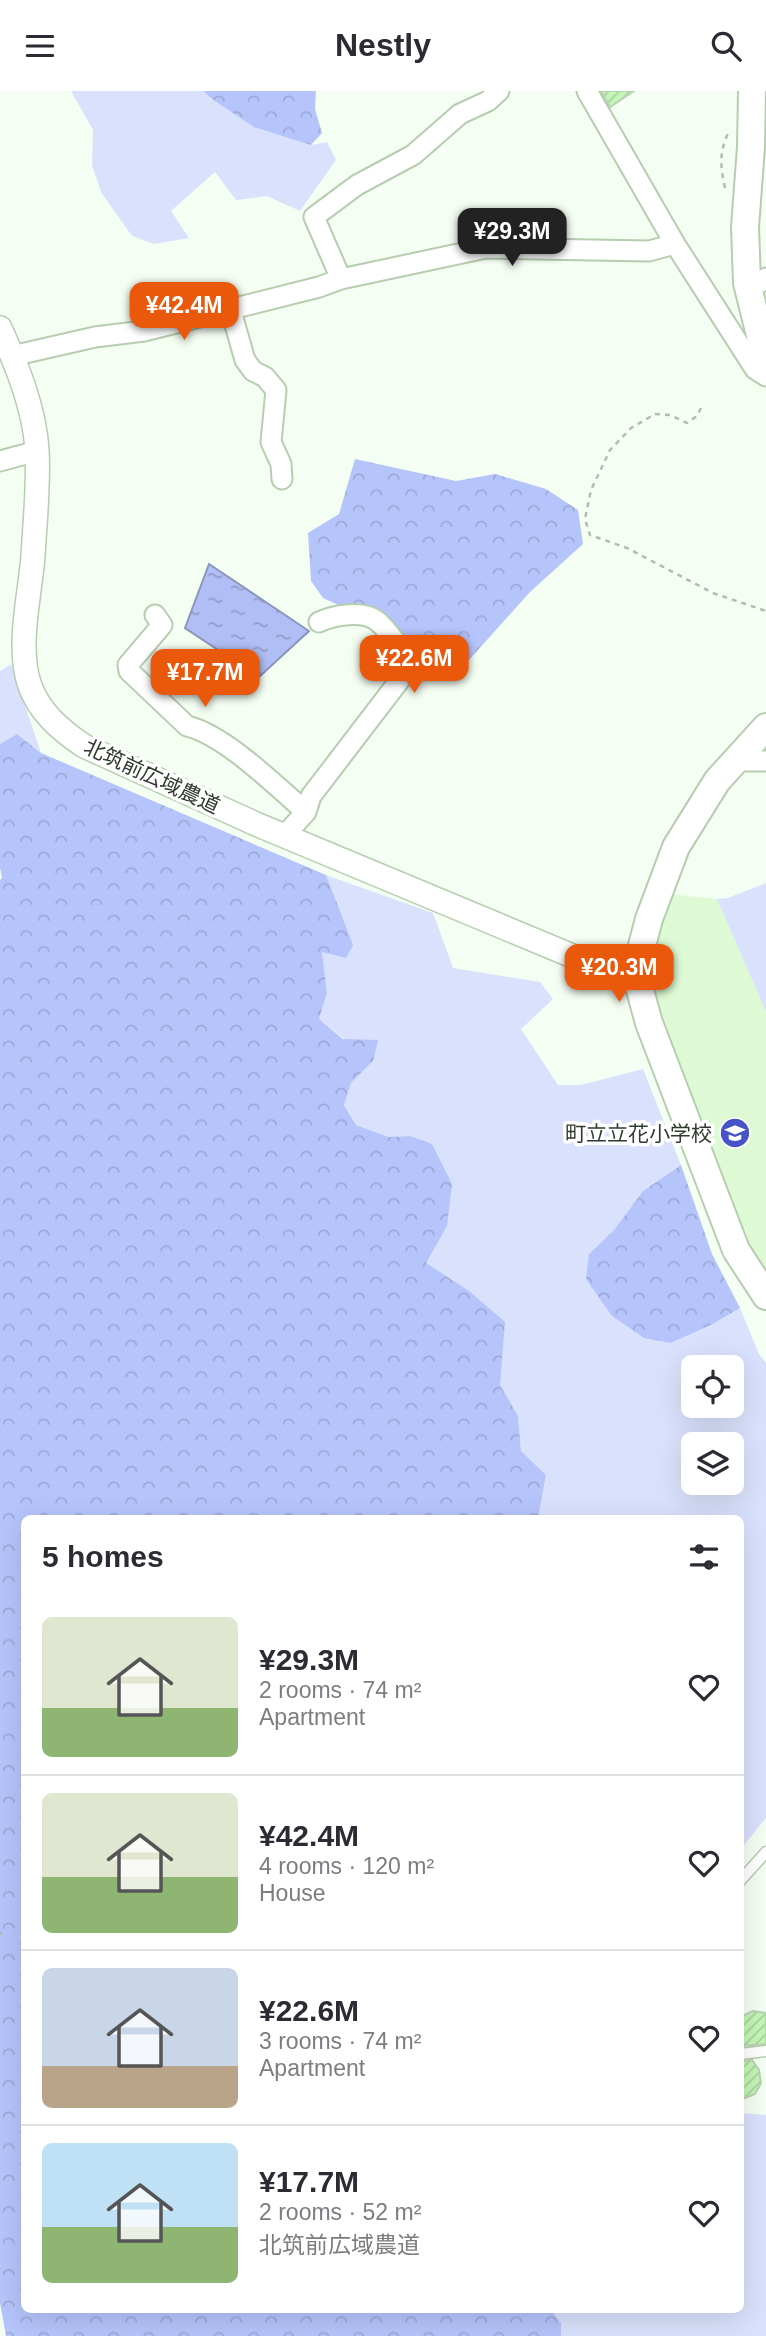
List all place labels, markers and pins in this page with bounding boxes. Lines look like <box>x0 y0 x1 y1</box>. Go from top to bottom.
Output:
pin: ¥29.3M <box>455 209 569 268</box>
pin: ¥42.4M <box>127 282 241 342</box>
pin: ¥22.6M <box>357 635 471 695</box>
pin: ¥17.7M <box>148 649 262 709</box>
pin: ¥20.3M <box>562 944 676 1004</box>
school or university icon: 町立立花小学校 <box>718 1116 752 1150</box>
place label: 町立立花小学校 <box>565 1122 712 1145</box>

